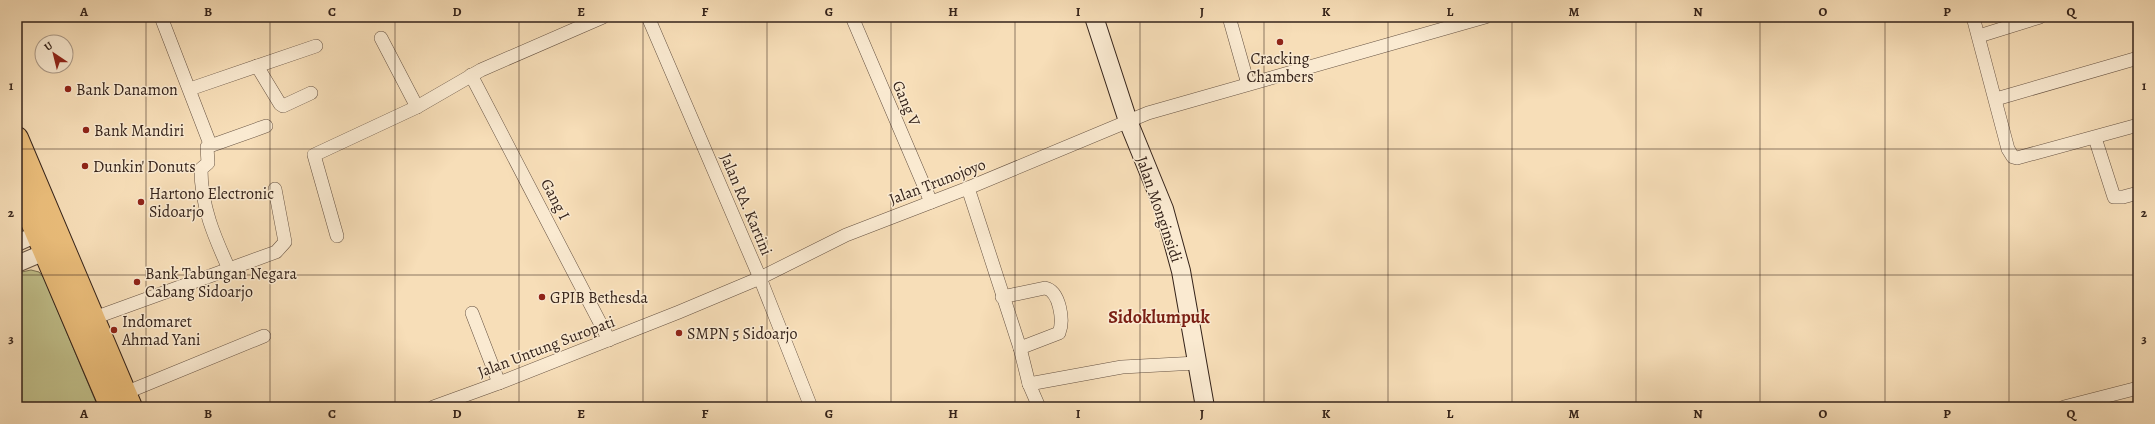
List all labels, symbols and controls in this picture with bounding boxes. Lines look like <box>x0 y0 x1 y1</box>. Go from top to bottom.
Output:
text: A <box>79 3 89 20</box>
text: B <box>204 3 212 20</box>
text: C <box>328 3 336 20</box>
text: D <box>452 3 462 20</box>
text: E <box>577 3 585 20</box>
text: F <box>702 3 709 20</box>
text: G <box>825 3 833 20</box>
text: H <box>948 3 958 20</box>
text: I <box>1076 3 1081 20</box>
text: J <box>1200 3 1204 20</box>
text: K <box>1322 3 1331 20</box>
text: L <box>1447 3 1454 20</box>
text: M <box>1569 3 1580 20</box>
text: N <box>1693 3 1703 20</box>
text: O <box>1819 3 1828 20</box>
text: P <box>1943 3 1951 20</box>
text: Q <box>2067 3 2078 20</box>
north arrow <box>34 34 74 74</box>
marker: Cracking Chambers <box>1275 37 1285 47</box>
text: U <box>41 38 56 54</box>
place label: Cracking Chambers <box>1246 48 1314 88</box>
text: 1 <box>9 77 14 94</box>
street label: Gang V <box>887 77 926 130</box>
text: 1 <box>2142 77 2147 94</box>
place label: Bank Danamon <box>76 79 178 101</box>
marker: Bank Danamon <box>63 84 73 94</box>
place label: Bank Mandiri <box>94 120 184 142</box>
marker: Bank Mandiri <box>81 125 91 135</box>
street label: Jalan RA. Kartini <box>715 150 777 259</box>
street label: Jalan Trunojoyo <box>886 153 989 210</box>
street label: Jalan Monginsidi <box>1131 153 1187 265</box>
place label: Dunkin' Donuts <box>93 156 196 178</box>
marker: Dunkin' Donuts <box>80 161 90 171</box>
street label: Gang I <box>535 175 575 224</box>
place label: Hartono Electronic Sidoarjo <box>149 183 274 223</box>
marker: Hartono Electronic Sidoarjo <box>136 197 146 207</box>
text: 2 <box>8 204 15 221</box>
text: 2 <box>2141 204 2148 221</box>
place label: Bank Tabungan Negara Cabang Sidoarjo <box>145 263 297 303</box>
marker: Bank Tabungan Negara Cabang Sidoarjo <box>132 277 142 287</box>
place label: GPIB Bethesda <box>550 287 649 309</box>
marker: GPIB Bethesda <box>537 292 547 302</box>
district label: Sidoklumpuk <box>1108 305 1210 329</box>
place label: Indomaret Ahmad Yani <box>121 311 200 351</box>
street label: Jalan Untung Suropati <box>474 311 618 383</box>
place label: SMPN 5 Sidoarjo <box>687 323 798 345</box>
marker: Indomaret Ahmad Yani <box>109 325 119 335</box>
marker: SMPN 5 Sidoarjo <box>674 328 684 338</box>
text: 3 <box>8 330 14 347</box>
text: 3 <box>2141 330 2147 347</box>
text: A <box>79 405 89 422</box>
text: B <box>204 405 212 422</box>
text: C <box>328 405 336 422</box>
text: D <box>452 405 462 422</box>
text: E <box>577 405 585 422</box>
text: F <box>702 405 709 422</box>
text: G <box>825 405 833 422</box>
text: H <box>948 405 958 422</box>
text: I <box>1076 405 1081 422</box>
text: J <box>1200 405 1204 422</box>
text: K <box>1322 405 1331 422</box>
text: L <box>1447 405 1454 422</box>
text: M <box>1569 405 1580 422</box>
text: N <box>1693 405 1703 422</box>
text: O <box>1819 405 1828 422</box>
text: P <box>1943 405 1951 422</box>
text: Q <box>2067 405 2078 422</box>

